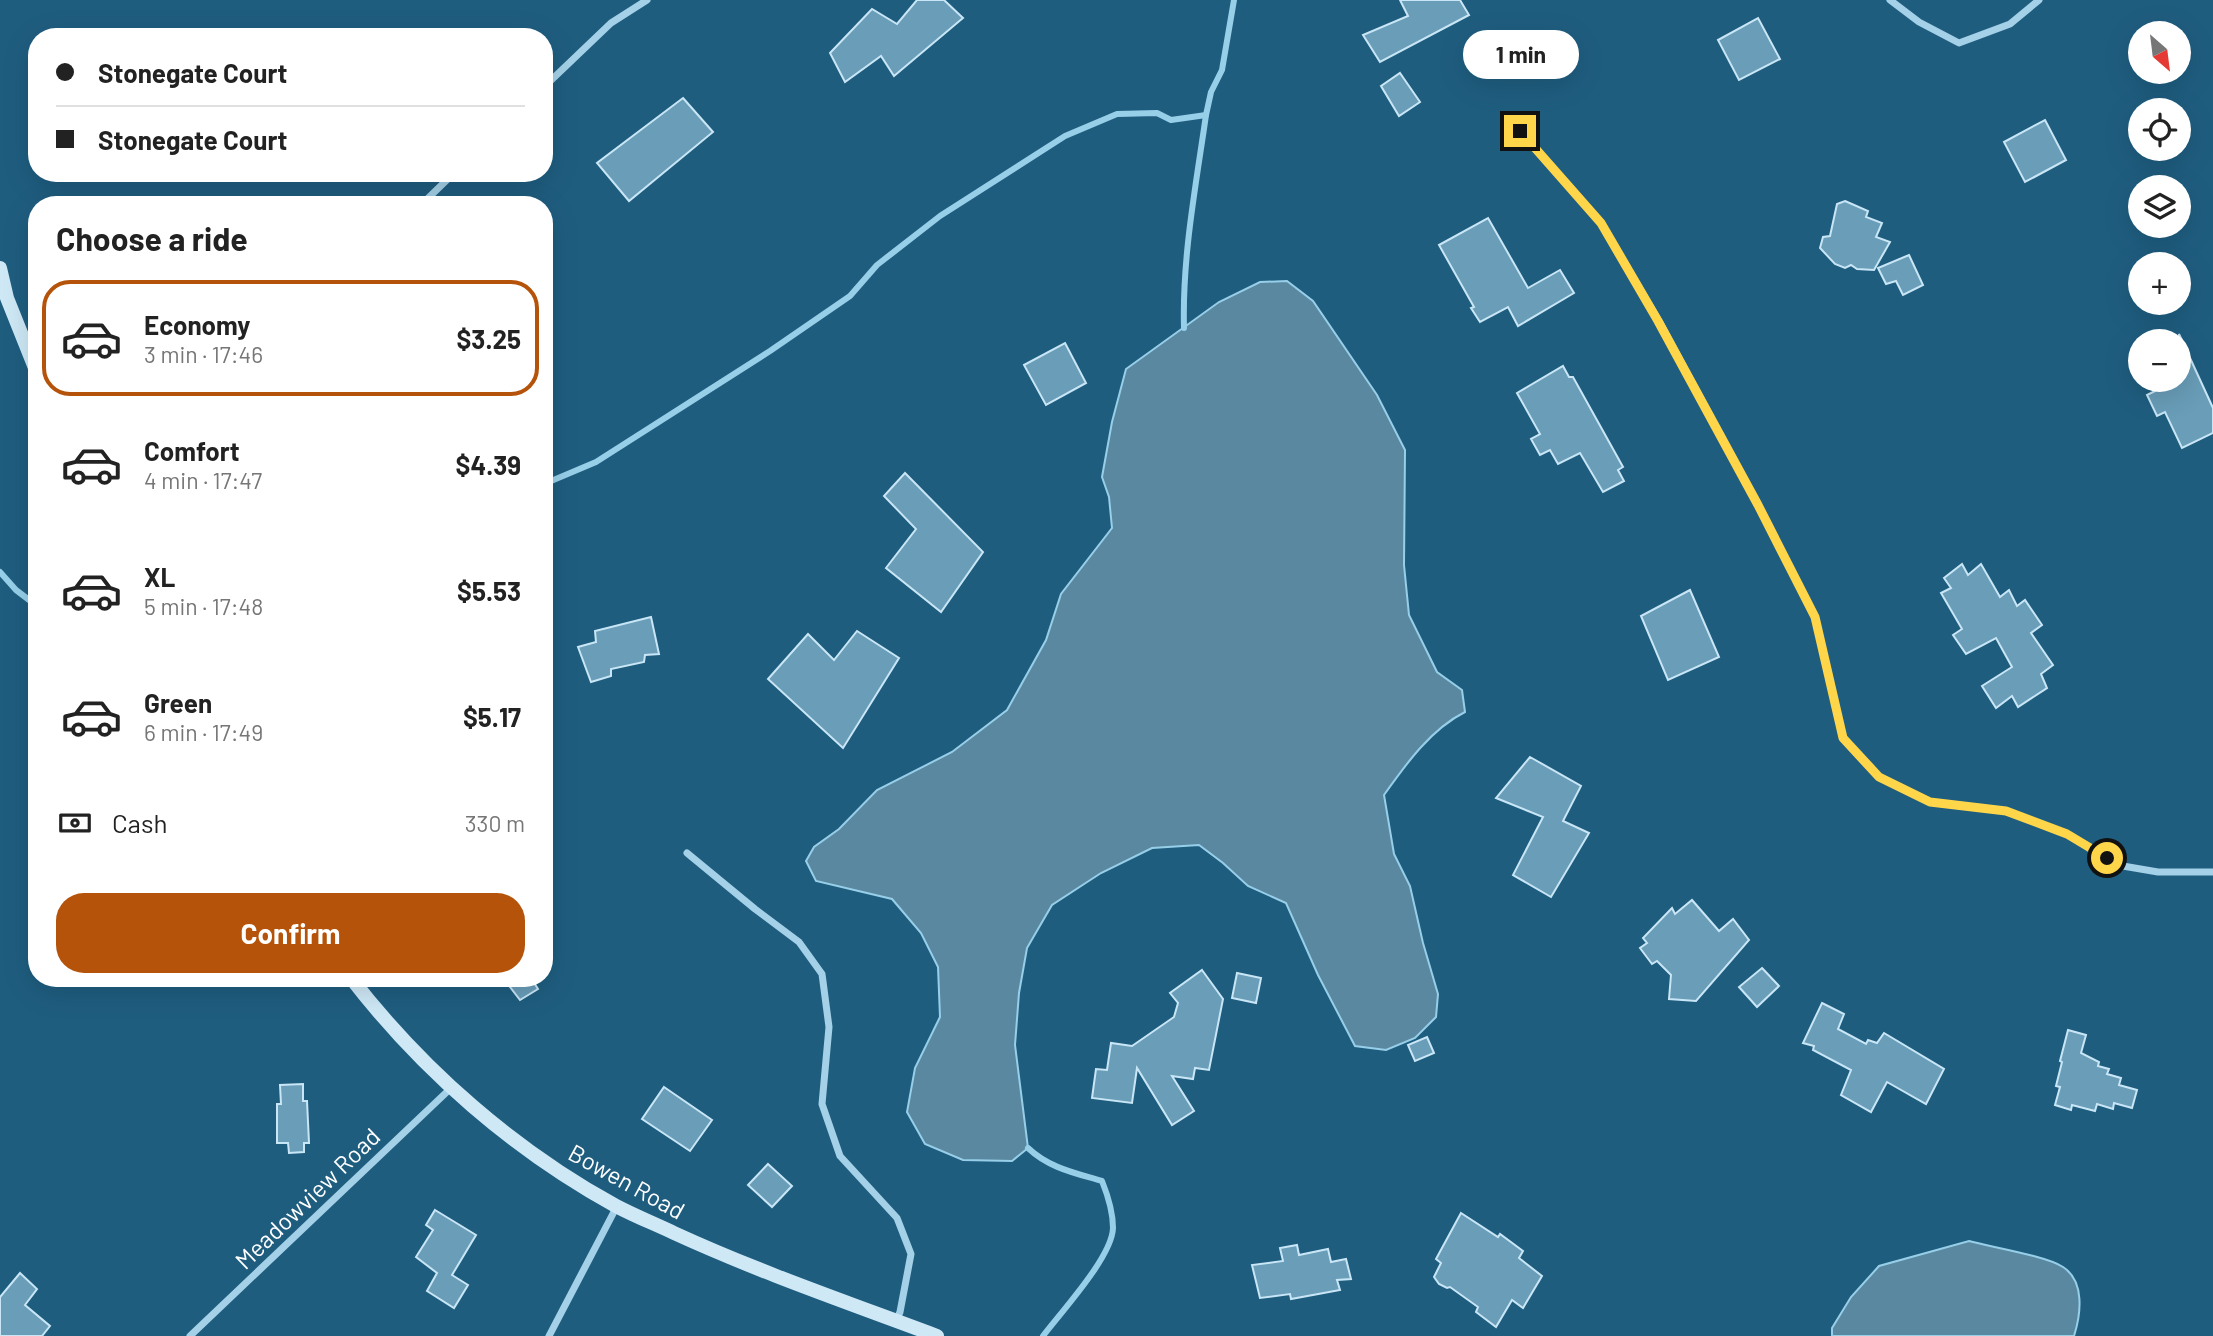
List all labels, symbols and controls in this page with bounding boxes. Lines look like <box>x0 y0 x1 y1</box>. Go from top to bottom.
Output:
north arrow <box>2128 21 2191 84</box>
map controls <box>2128 21 2191 392</box>
callout: 1 min <box>1462 30 1578 78</box>
text: 1 min <box>1496 40 1546 68</box>
text: Stonegate Court <box>98 57 287 88</box>
button: locate <box>2128 98 2191 161</box>
route end <box>1504 115 1536 147</box>
text: Stonegate Court <box>98 124 287 155</box>
button: layers <box>2128 175 2191 238</box>
text: Choose a ride <box>56 219 248 257</box>
button: + <box>2128 252 2191 315</box>
icon: car <box>60 307 123 370</box>
text: Economy <box>144 309 250 340</box>
text: $3.25 <box>456 323 521 354</box>
button: − <box>2128 329 2191 392</box>
text: 3 min · 17:46 <box>144 340 263 368</box>
icon: car <box>60 433 123 496</box>
text: Comfort <box>144 435 240 466</box>
text: $4.39 <box>456 449 521 480</box>
text: 4 min · 17:47 <box>144 466 262 494</box>
icon: car <box>60 559 123 622</box>
text: XL <box>144 561 175 592</box>
text: $5.53 <box>457 575 521 606</box>
text: 5 min · 17:48 <box>144 592 263 620</box>
icon: car <box>60 685 123 748</box>
text: Green <box>144 687 212 718</box>
text: $5.17 <box>463 701 521 732</box>
text: 6 min · 17:49 <box>144 718 263 746</box>
icon: cash <box>56 804 94 842</box>
text: Cash <box>112 807 167 838</box>
text: 330 m <box>465 809 525 837</box>
route start <box>2091 842 2123 874</box>
button: Confirm <box>56 893 525 973</box>
street label: Meadowview Road <box>228 1121 386 1275</box>
street label: Bowen Road <box>564 1137 690 1225</box>

